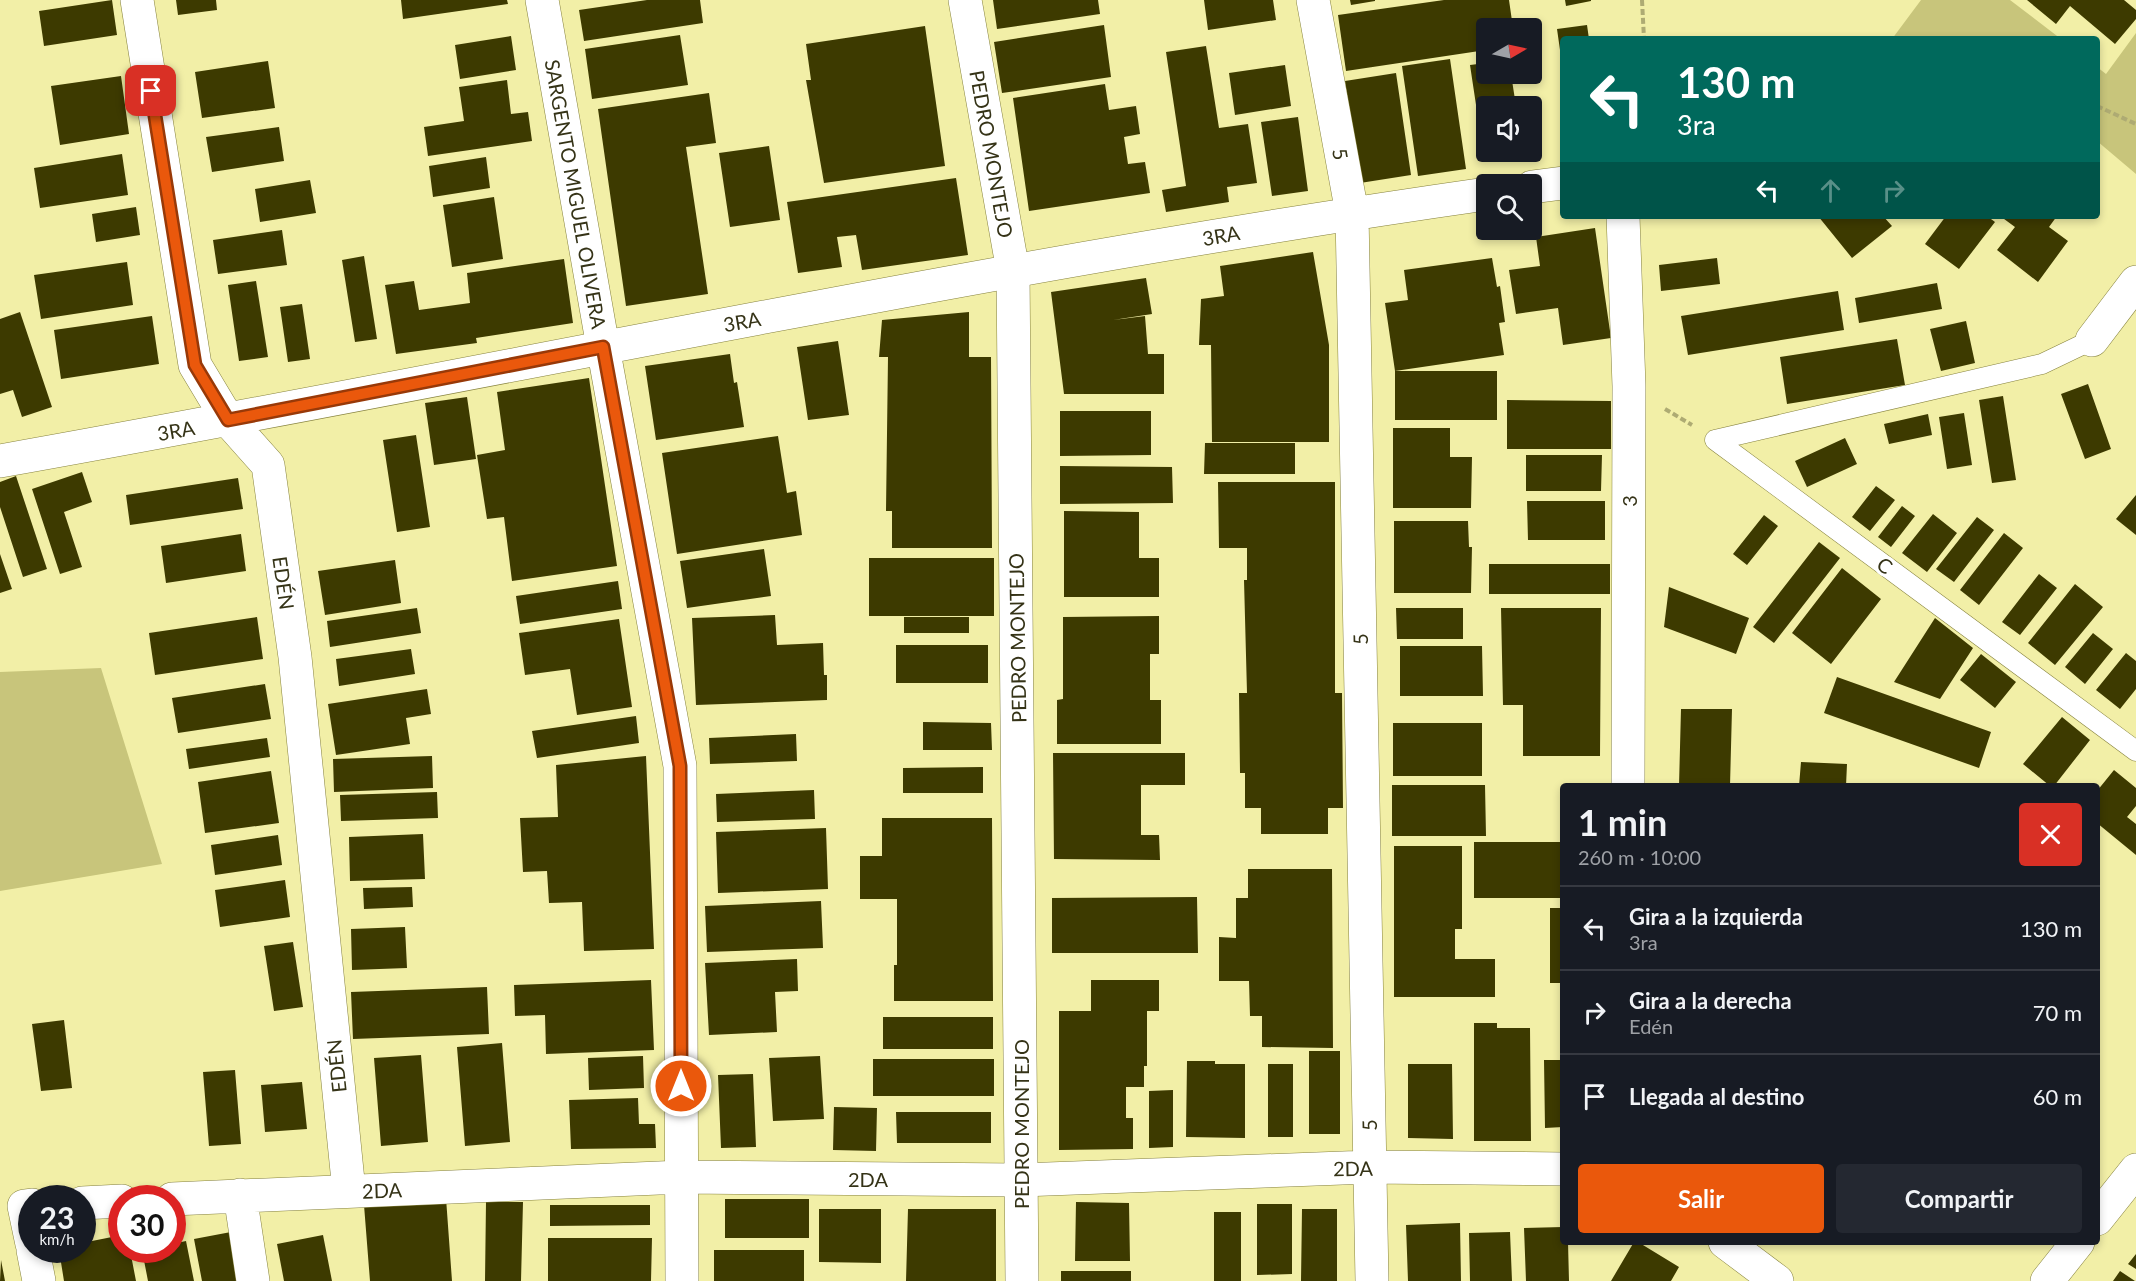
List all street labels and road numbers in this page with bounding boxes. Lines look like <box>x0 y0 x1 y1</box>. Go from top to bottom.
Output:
street label: SARGENTO MIGUEL OLIVERA <box>540 57 612 331</box>
street label: PEDRO MONTEJO <box>965 68 1019 240</box>
street label: 5 <box>1328 146 1354 162</box>
street label: 3RA <box>1200 220 1242 250</box>
street label: 3RA <box>721 306 763 336</box>
street label: 3RA <box>155 415 197 445</box>
street label: 3 <box>1617 495 1641 507</box>
street label: C <box>1873 551 1897 579</box>
street label: PEDRO MONTEJO <box>1004 553 1030 723</box>
street label: EDÉN <box>268 555 300 611</box>
street label: 5 <box>1348 633 1372 645</box>
street label: EDÉN <box>321 1038 351 1094</box>
street label: PEDRO MONTEJO <box>1009 1039 1033 1209</box>
street label: 5 <box>1357 1119 1381 1131</box>
street label: 2DA <box>1333 1156 1374 1180</box>
street label: 2DA <box>848 1167 888 1191</box>
street label: 2DA <box>362 1177 403 1203</box>

